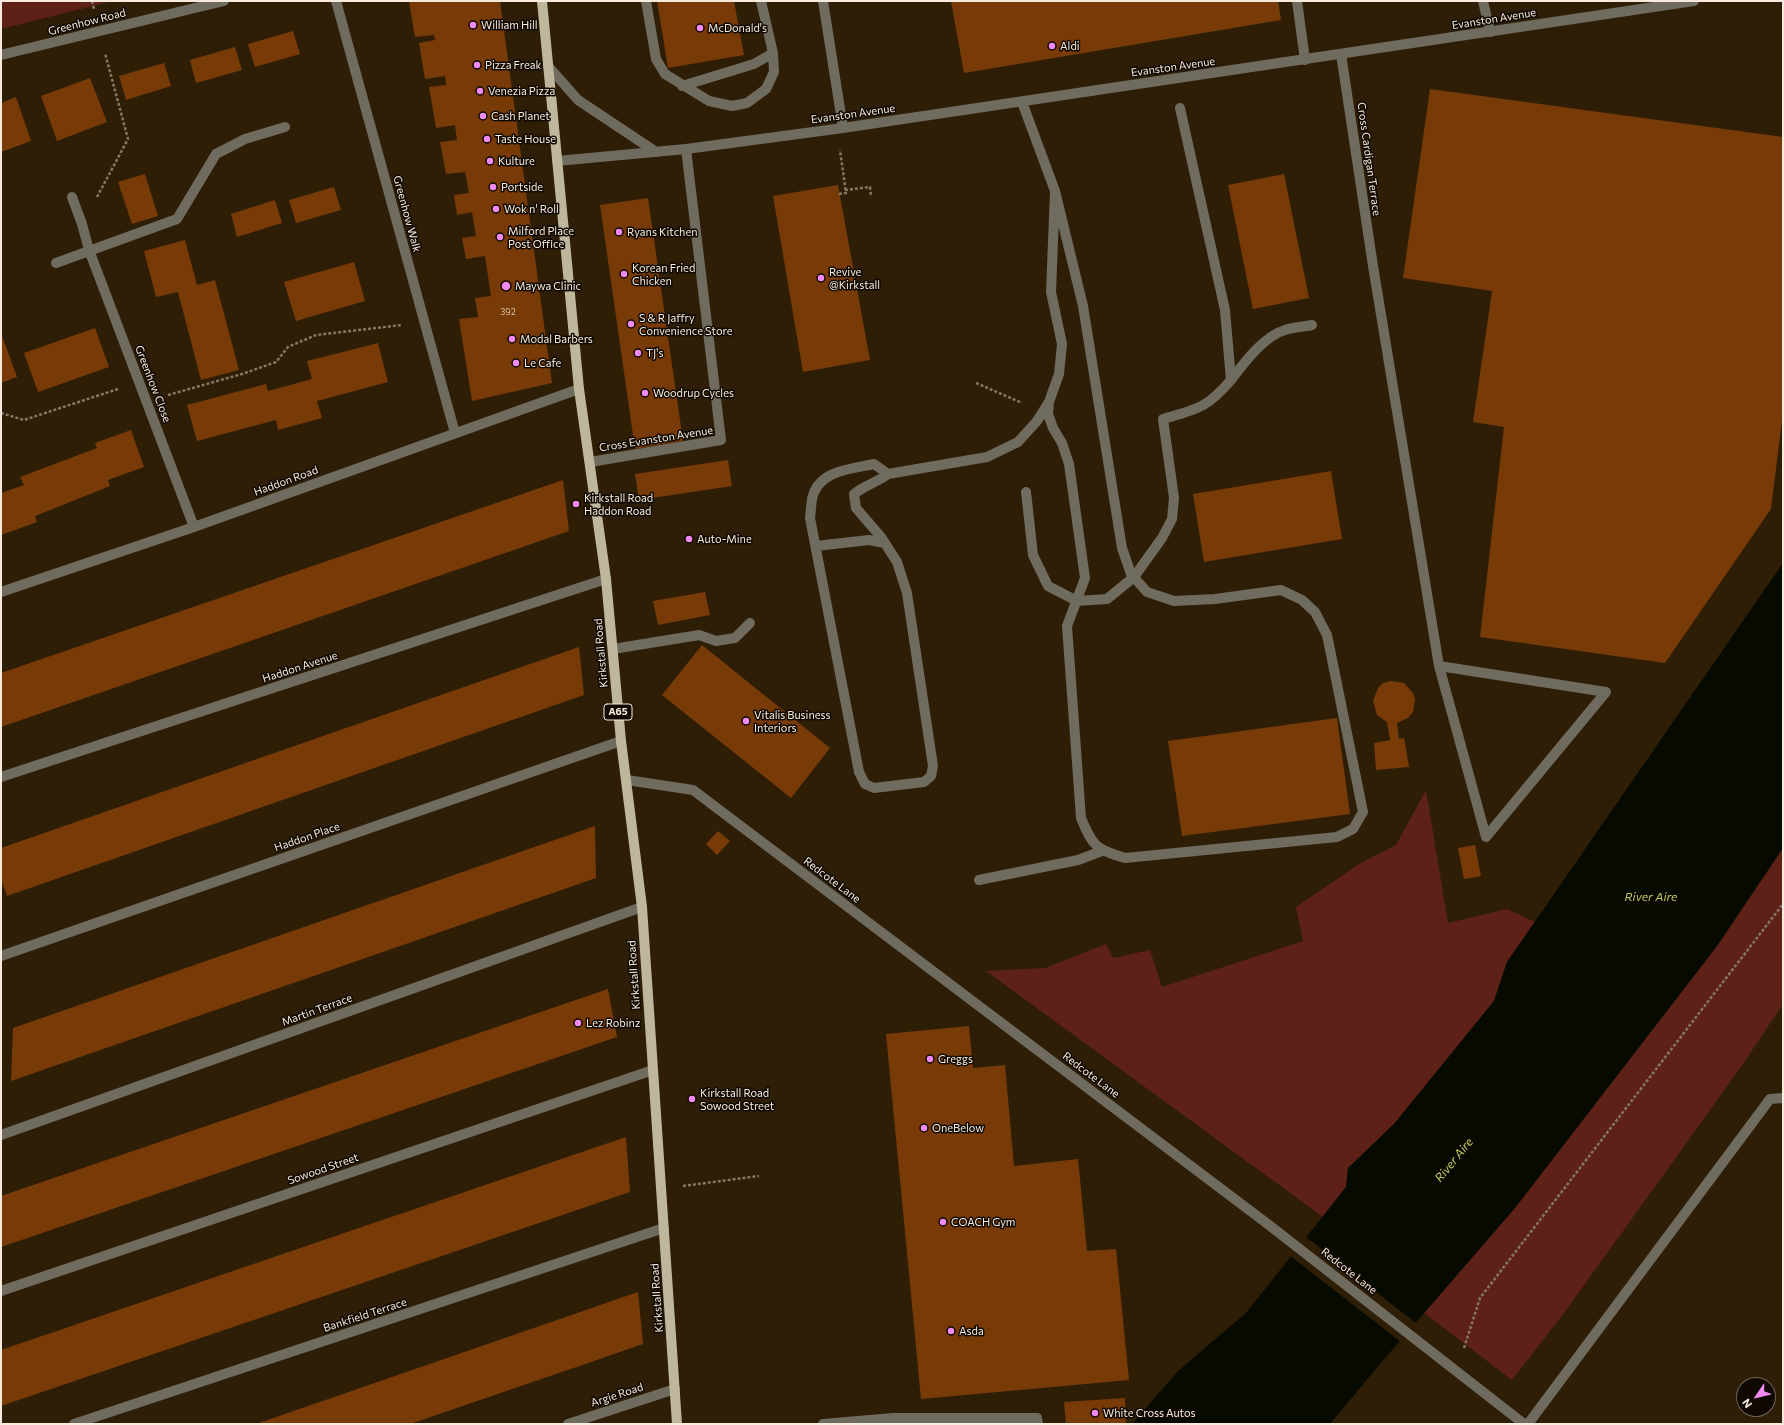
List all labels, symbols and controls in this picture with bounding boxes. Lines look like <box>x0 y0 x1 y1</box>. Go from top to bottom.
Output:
street label: Greenhow Road <box>47 6 127 38</box>
street label: Evanston Avenue <box>1451 6 1537 32</box>
place label: William Hill <box>481 18 538 32</box>
marker: William Hill <box>468 20 478 30</box>
place label: McDonald's <box>708 21 767 35</box>
marker: McDonald's <box>695 23 705 33</box>
place label: Aldi <box>1060 39 1080 53</box>
marker: Aldi <box>1047 41 1057 51</box>
street label: Evanston Avenue <box>1130 55 1216 79</box>
place label: Pizza Freak <box>485 58 541 72</box>
marker: Pizza Freak <box>472 60 482 70</box>
place label: Venezia Pizza <box>488 84 555 98</box>
marker: Venezia Pizza <box>475 86 485 96</box>
street label: Cross Cardigan Terrace <box>1354 101 1384 217</box>
street label: Evanston Avenue <box>810 102 896 126</box>
place label: Cash Planet <box>491 109 550 123</box>
marker: Cash Planet <box>478 111 488 121</box>
place label: Taste House <box>495 132 556 146</box>
marker: Taste House <box>482 134 492 144</box>
place label: Kulture <box>498 154 535 168</box>
marker: Kulture <box>485 156 495 166</box>
street label: Greenhow Walk <box>390 174 424 254</box>
place label: Portside <box>501 180 543 194</box>
marker: Portside <box>488 182 498 192</box>
place label: Wok n' Roll <box>504 202 559 216</box>
marker: Wok n' Roll <box>491 204 501 214</box>
place label: Milford Place Post Office <box>508 224 574 250</box>
place label: Ryans Kitchen <box>627 225 698 239</box>
marker: Ryans Kitchen <box>614 227 624 237</box>
marker: Milford Place Post Office <box>495 232 505 242</box>
place label: Korean Fried Chicken <box>632 261 695 287</box>
place label: Revive @Kirkstall <box>829 265 880 291</box>
marker: Korean Fried Chicken <box>619 269 629 279</box>
marker: Revive @Kirkstall <box>816 273 826 283</box>
place label: Maywa Clinic <box>515 279 581 293</box>
marker: Maywa Clinic <box>500 280 512 292</box>
house number: 392 <box>500 307 516 317</box>
place label: S & R Jaffry Convenience Store <box>639 311 732 337</box>
marker: S & R Jaffry Convenience Store <box>626 319 636 329</box>
place label: Modal Barbers <box>520 332 593 346</box>
marker: Modal Barbers <box>507 334 517 344</box>
street label: Greenhow Close <box>132 344 174 424</box>
place label: TJ's <box>646 346 663 360</box>
marker: TJ's <box>633 348 643 358</box>
place label: Le Cafe <box>524 356 561 370</box>
marker: Le Cafe <box>511 358 521 368</box>
place label: Woodrup Cycles <box>653 386 734 400</box>
marker: Woodrup Cycles <box>640 388 650 398</box>
street label: Cross Evanston Avenue <box>598 423 714 455</box>
street label: Haddon Road <box>252 463 320 499</box>
place label: Kirkstall Road Haddon Road <box>584 491 653 517</box>
marker: Kirkstall Road Haddon Road <box>571 499 581 509</box>
place label: Auto-Mine <box>697 532 752 546</box>
marker: Auto-Mine <box>684 534 694 544</box>
street label: Kirkstall Road <box>591 618 611 688</box>
street label: Haddon Avenue <box>261 649 339 685</box>
road number: A65 <box>604 704 632 720</box>
place label: Vitalis Business Interiors <box>754 708 831 734</box>
marker: Vitalis Business Interiors <box>741 716 751 726</box>
street label: Haddon Place <box>273 820 341 854</box>
street label: Redcote Lane <box>801 854 863 906</box>
water label: River Aire <box>1625 890 1677 904</box>
street label: Kirkstall Road <box>625 940 643 1010</box>
street label: Martin Terrace <box>280 991 354 1029</box>
place label: Lez Robinz <box>586 1016 640 1030</box>
marker: Lez Robinz <box>573 1018 583 1028</box>
street label: Redcote Lane <box>1060 1049 1122 1101</box>
place label: Greggs <box>938 1052 973 1066</box>
marker: Greggs <box>925 1054 935 1064</box>
place label: Kirkstall Road Sowood Street <box>700 1086 774 1112</box>
marker: Kirkstall Road Sowood Street <box>687 1094 697 1104</box>
place label: OneBelow <box>932 1121 984 1135</box>
marker: OneBelow <box>919 1123 929 1133</box>
water label: River Aire <box>1432 1135 1476 1185</box>
street label: Sowood Street <box>286 1151 360 1187</box>
place label: COACH Gym <box>951 1215 1015 1229</box>
marker: COACH Gym <box>938 1217 948 1227</box>
street label: Redcote Lane <box>1318 1245 1380 1297</box>
street label: Kirkstall Road <box>648 1263 666 1333</box>
street label: Bankfield Terrace <box>322 1295 408 1335</box>
place label: Asda <box>959 1324 984 1338</box>
marker: Asda <box>946 1326 956 1336</box>
north arrow <box>1736 1377 1776 1417</box>
street label: Argie Road <box>589 1380 645 1410</box>
text: N <box>1739 1396 1754 1411</box>
place label: White Cross Autos <box>1103 1406 1196 1420</box>
marker: White Cross Autos <box>1090 1408 1100 1418</box>

